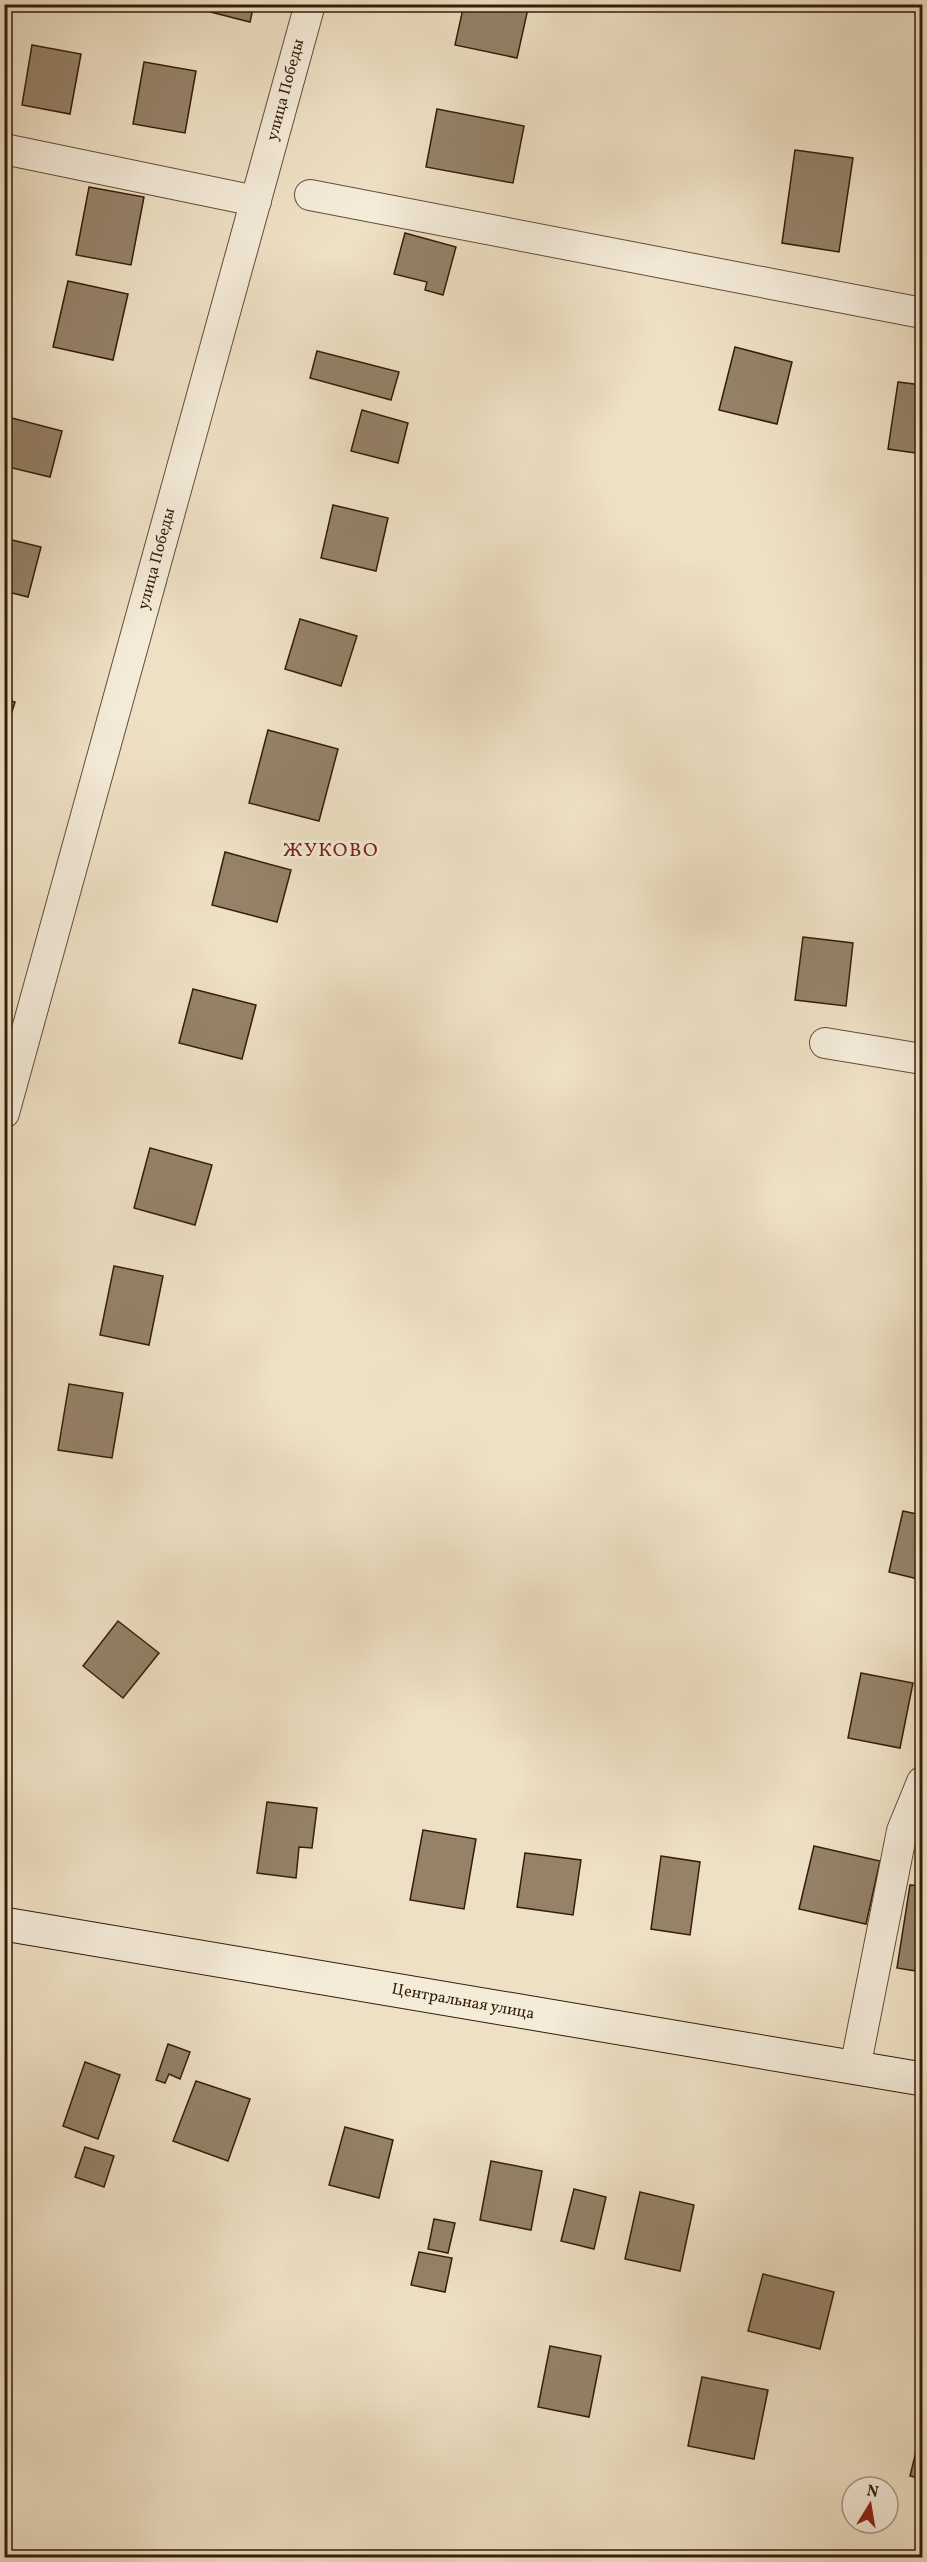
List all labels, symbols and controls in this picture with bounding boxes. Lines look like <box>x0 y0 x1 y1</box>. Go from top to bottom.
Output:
street label: улица Победы <box>262 37 310 143</box>
street label: улица Победы <box>133 506 181 612</box>
district label: ЖУКОВО <box>283 837 379 865</box>
street label: Центральная улица <box>390 1979 536 2025</box>
north arrow <box>840 2475 900 2535</box>
text: N <box>865 2480 881 2504</box>

